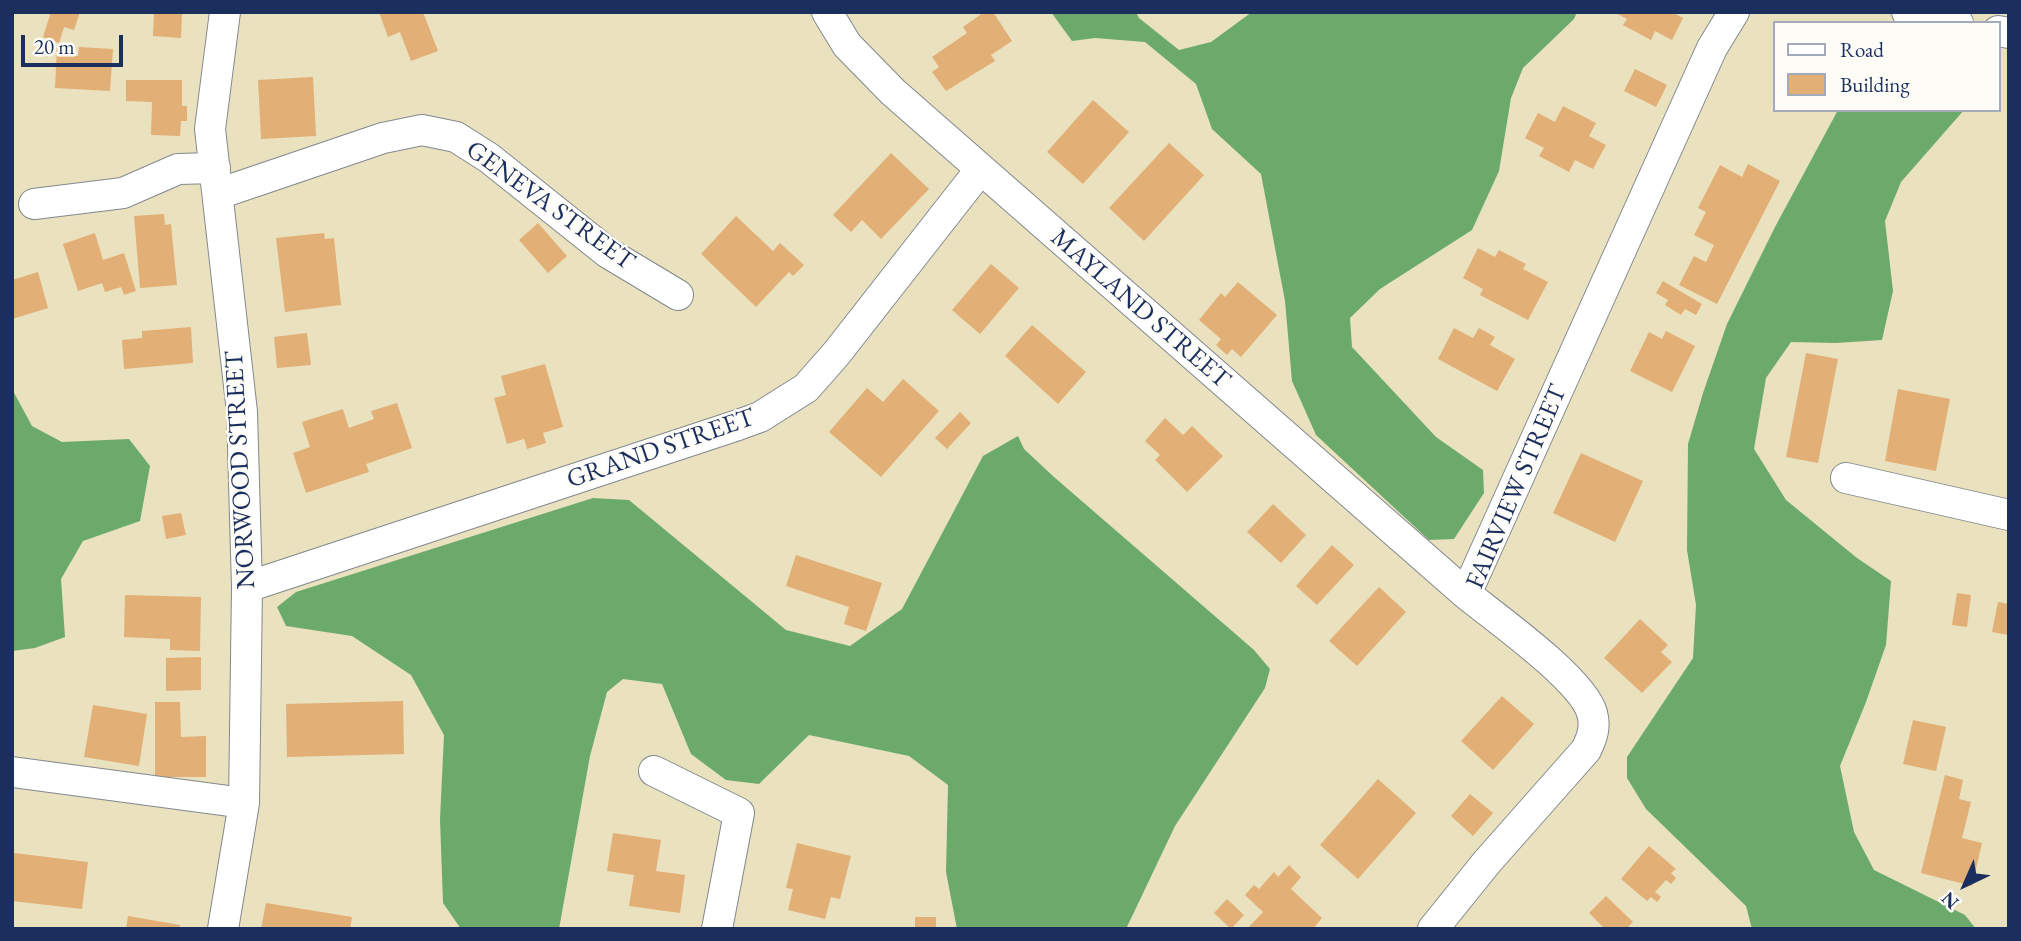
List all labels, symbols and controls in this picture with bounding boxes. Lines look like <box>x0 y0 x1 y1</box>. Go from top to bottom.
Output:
scale bar <box>24 21 126 65</box>
legend <box>1772 21 2000 112</box>
text: 20 m <box>34 33 75 60</box>
text: Road <box>1840 36 1884 63</box>
text: Building <box>1840 71 1910 98</box>
street label: GENEVA STREET <box>460 134 640 278</box>
street label: MAYLAND STREET <box>1044 222 1236 396</box>
street label: NORWOOD STREET <box>219 350 263 590</box>
street label: FAIRVIEW STREET <box>1460 380 1574 594</box>
street label: GRAND STREET <box>563 402 759 496</box>
north arrow <box>1930 850 2000 920</box>
text: N <box>1936 886 1964 915</box>

